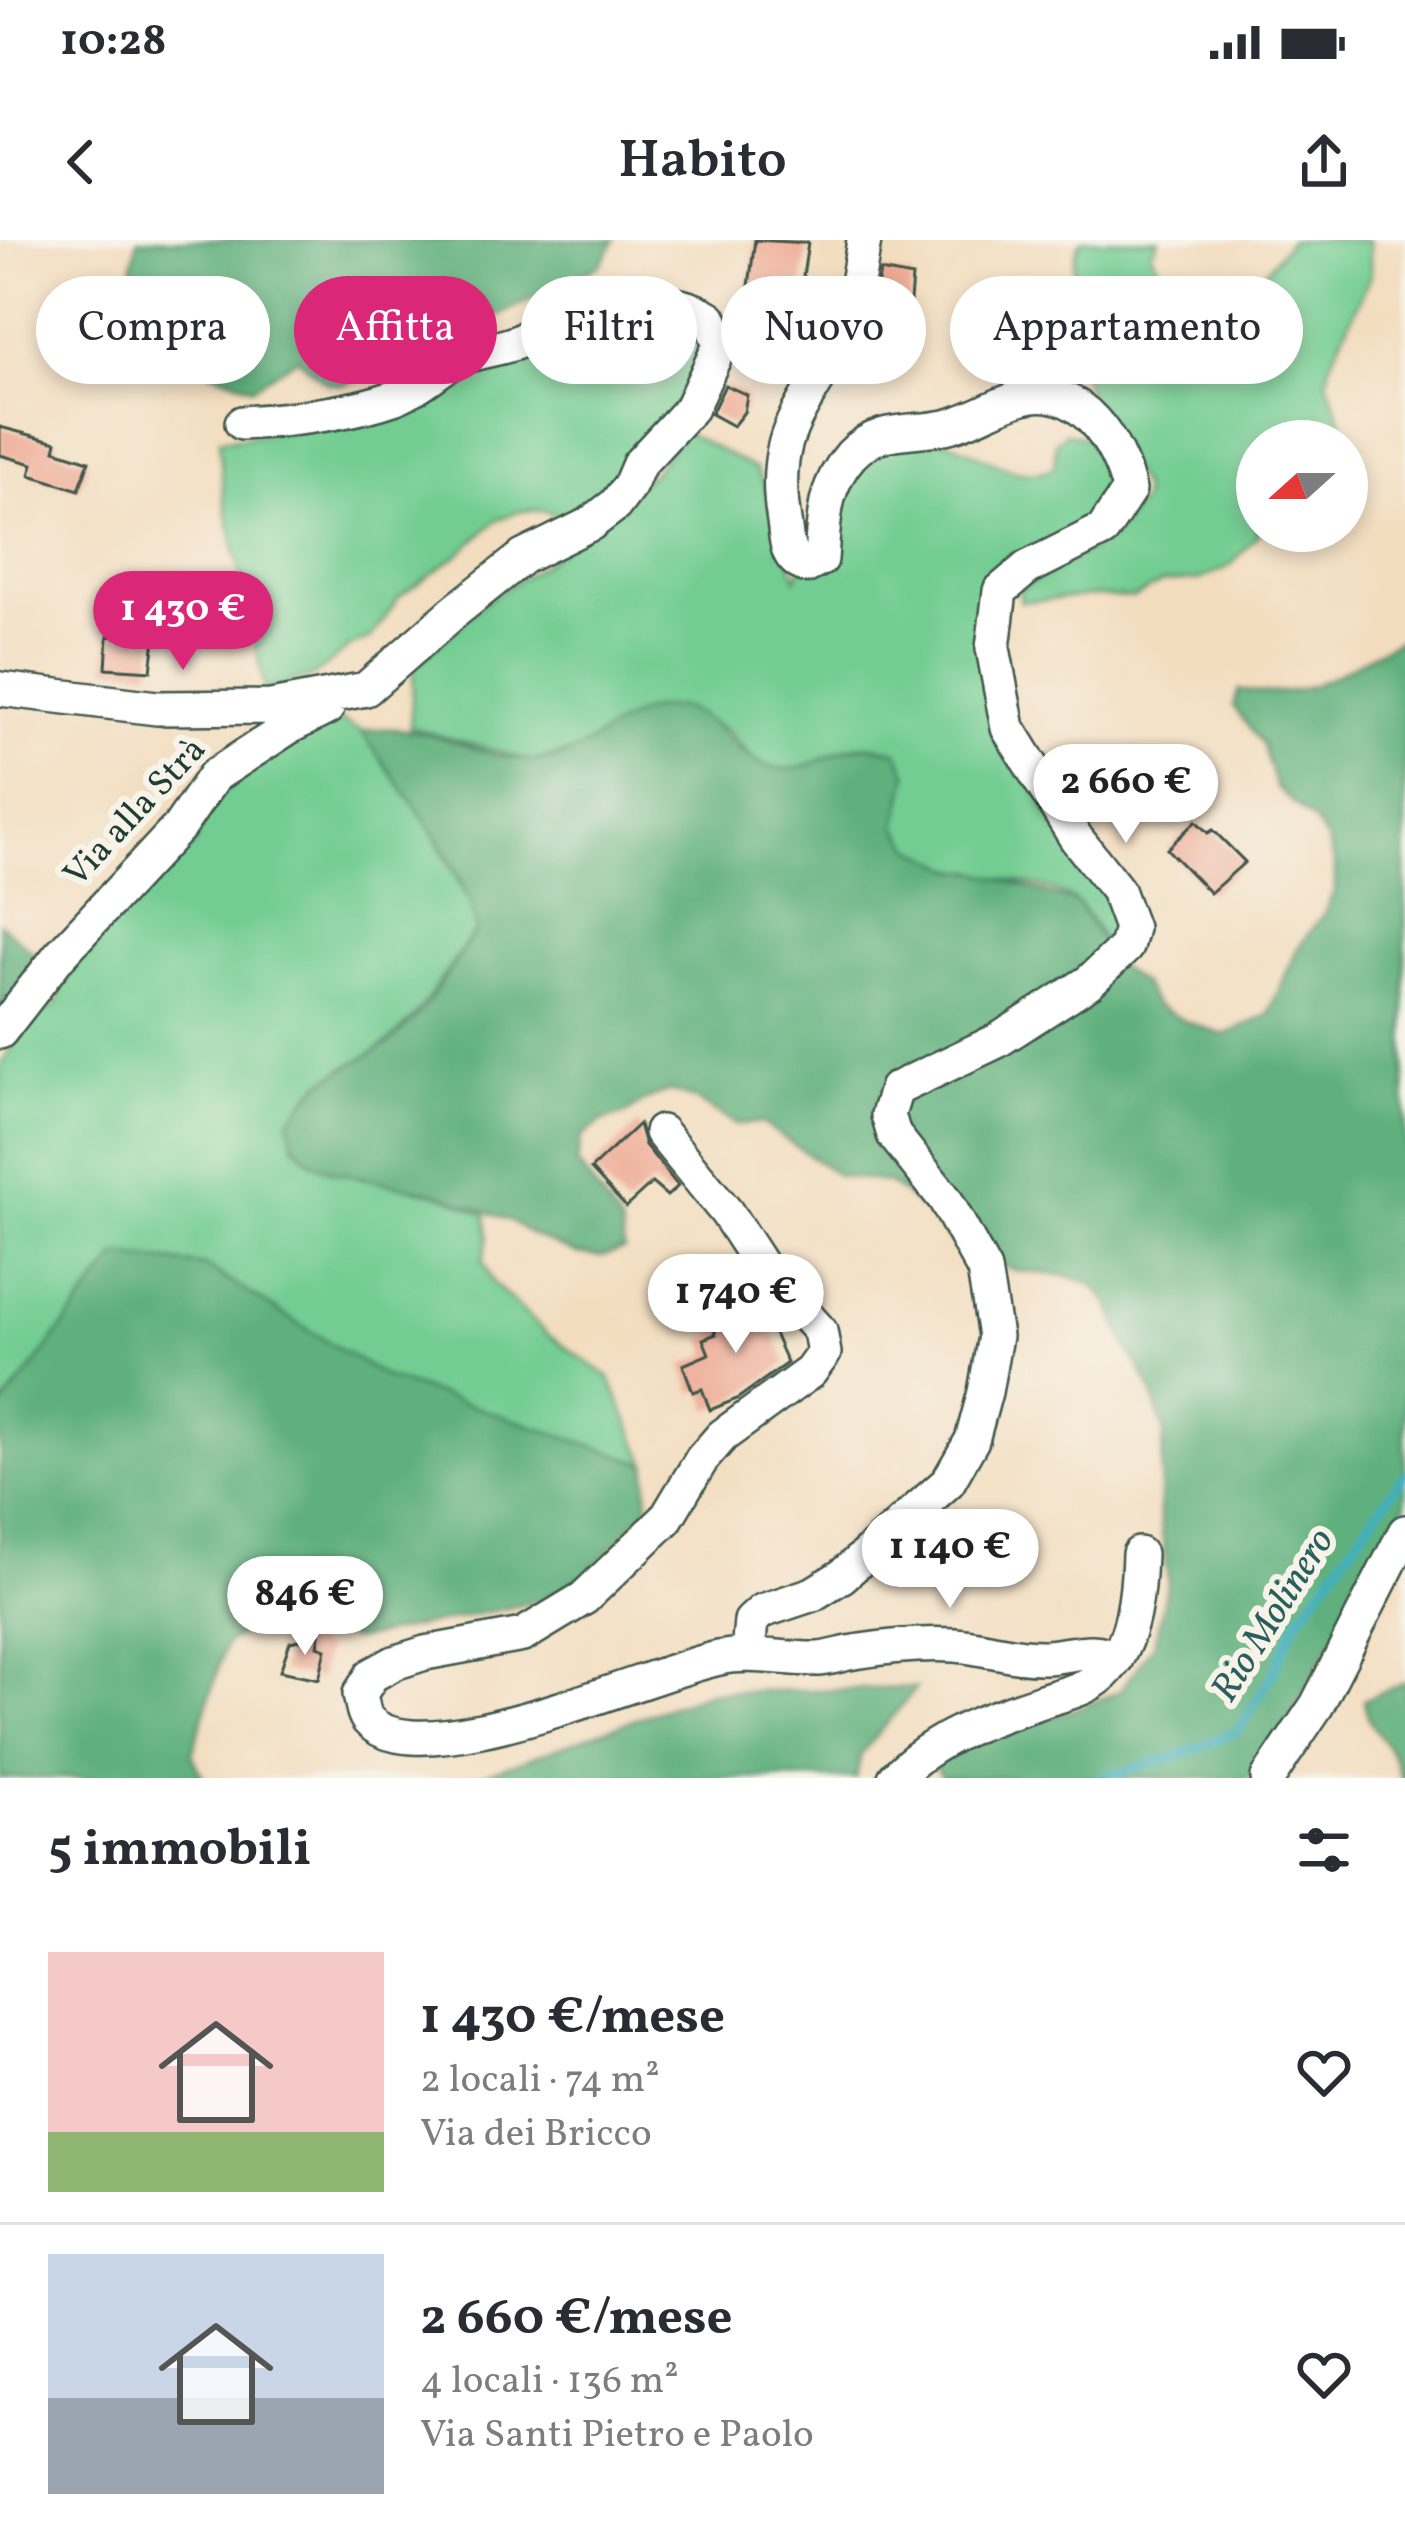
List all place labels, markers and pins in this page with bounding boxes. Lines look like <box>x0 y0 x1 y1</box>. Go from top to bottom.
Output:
pin: 1 430 € <box>72 571 294 673</box>
pin: 2 660 € <box>1015 744 1237 846</box>
pin: 1 740 € <box>625 1254 847 1356</box>
pin: 1 140 € <box>839 1509 1061 1611</box>
pin: 846 € <box>221 1556 389 1658</box>

